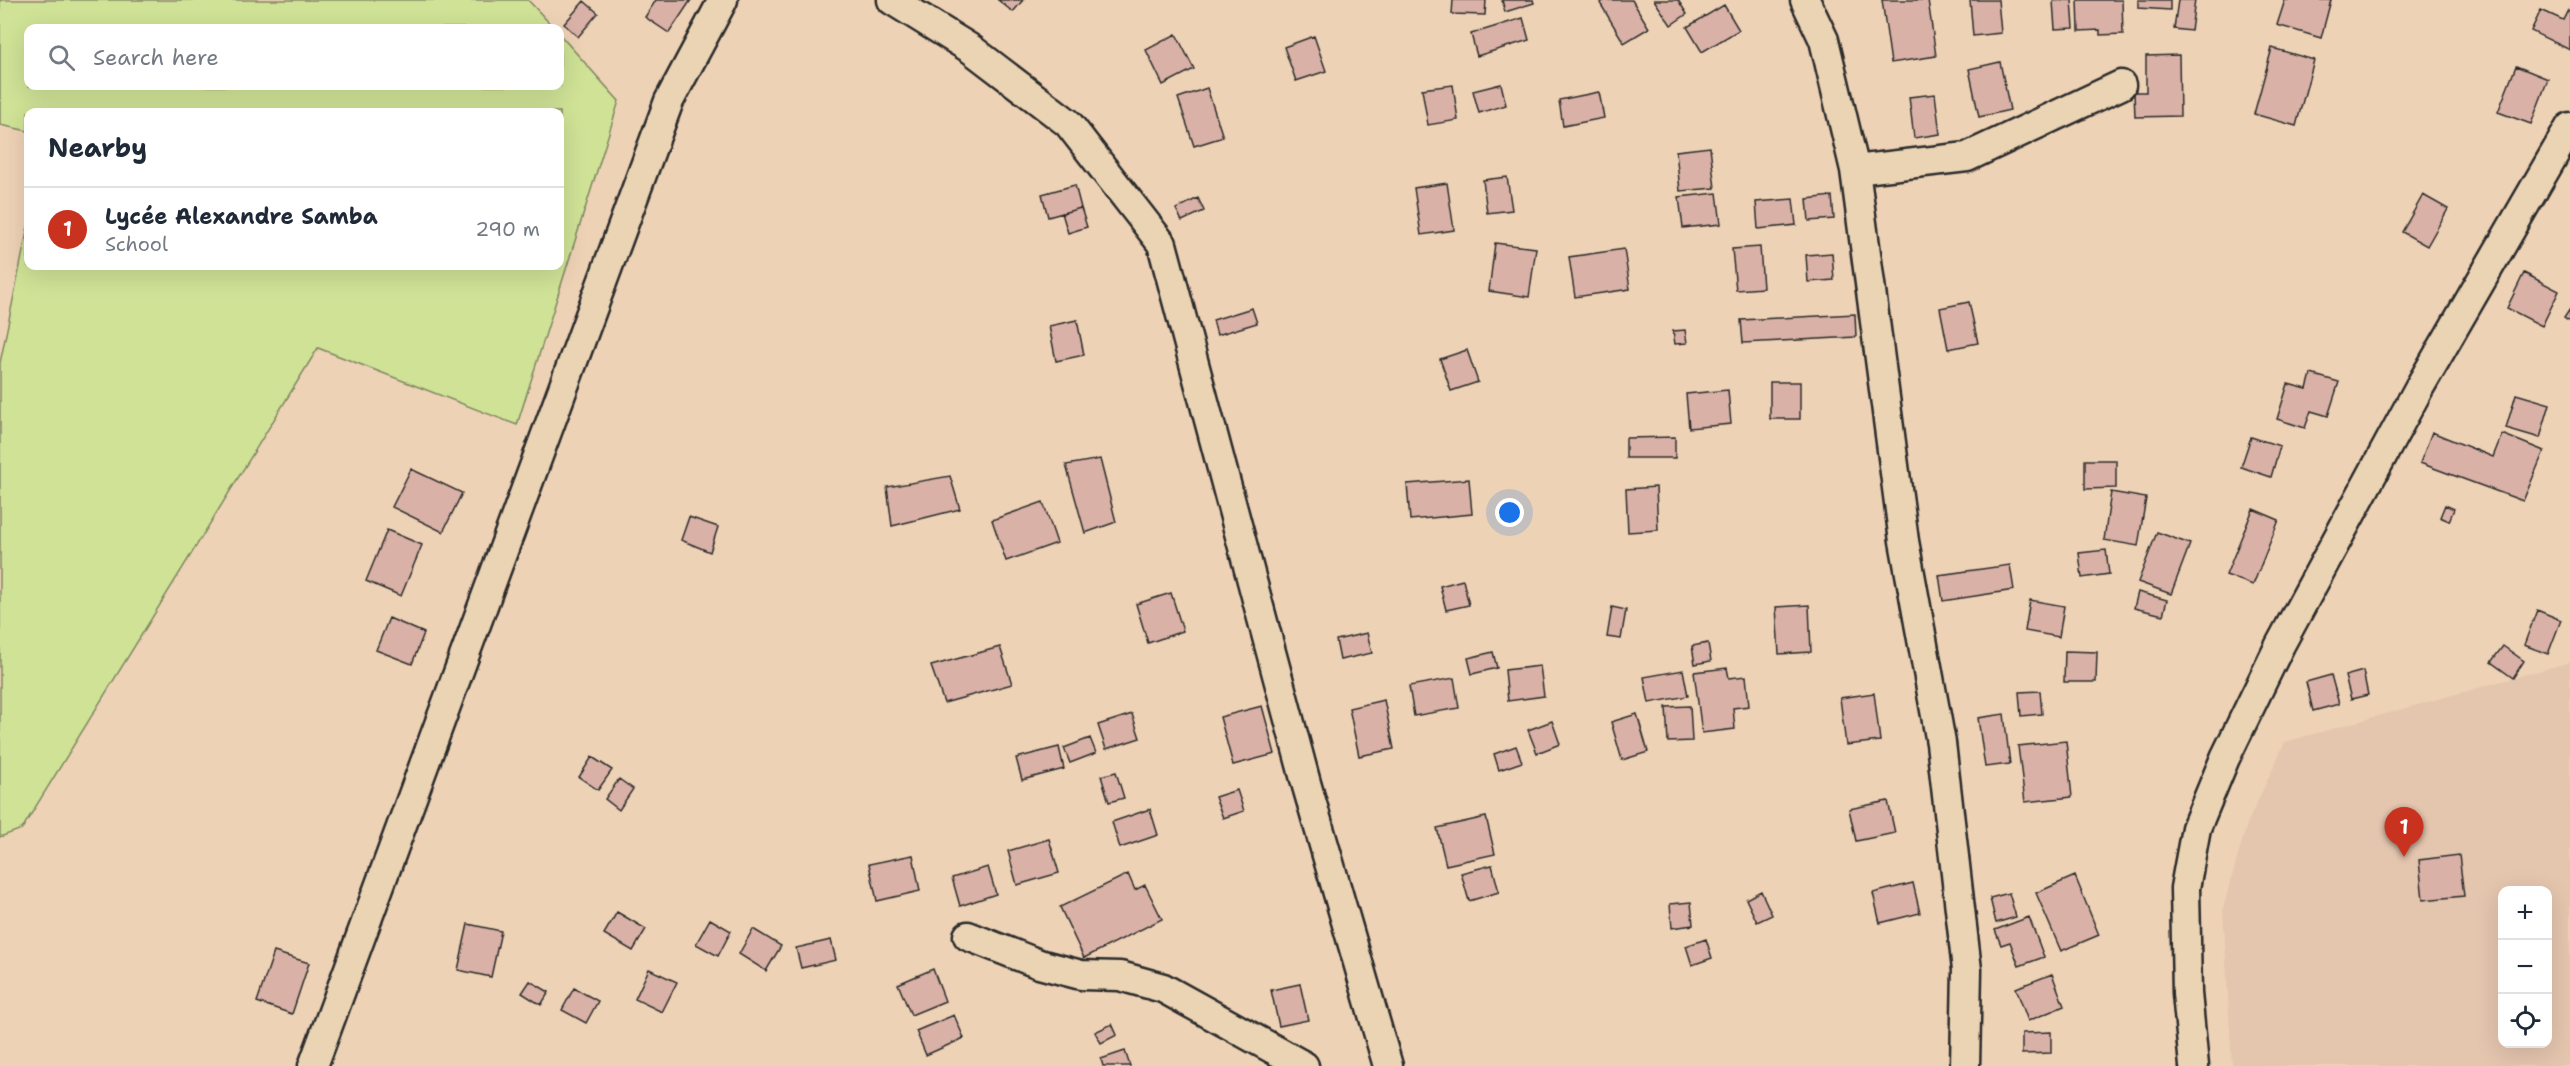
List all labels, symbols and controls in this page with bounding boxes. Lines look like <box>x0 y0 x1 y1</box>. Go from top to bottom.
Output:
search box <box>24 24 564 90</box>
icon: search <box>45 41 78 74</box>
text: Search here <box>93 43 219 72</box>
text: Nearby <box>48 130 147 165</box>
text: Lycée Alexandre Samba <box>105 202 378 231</box>
text: 1 <box>63 216 72 242</box>
text: 290 m <box>475 216 540 242</box>
text: School <box>105 231 168 257</box>
your location <box>1495 498 1524 527</box>
pin: 1 <box>2384 808 2424 857</box>
map controls <box>2498 886 2552 1048</box>
button: + <box>2498 886 2552 940</box>
button: − <box>2498 940 2552 994</box>
button: locate <box>2498 994 2552 1048</box>

